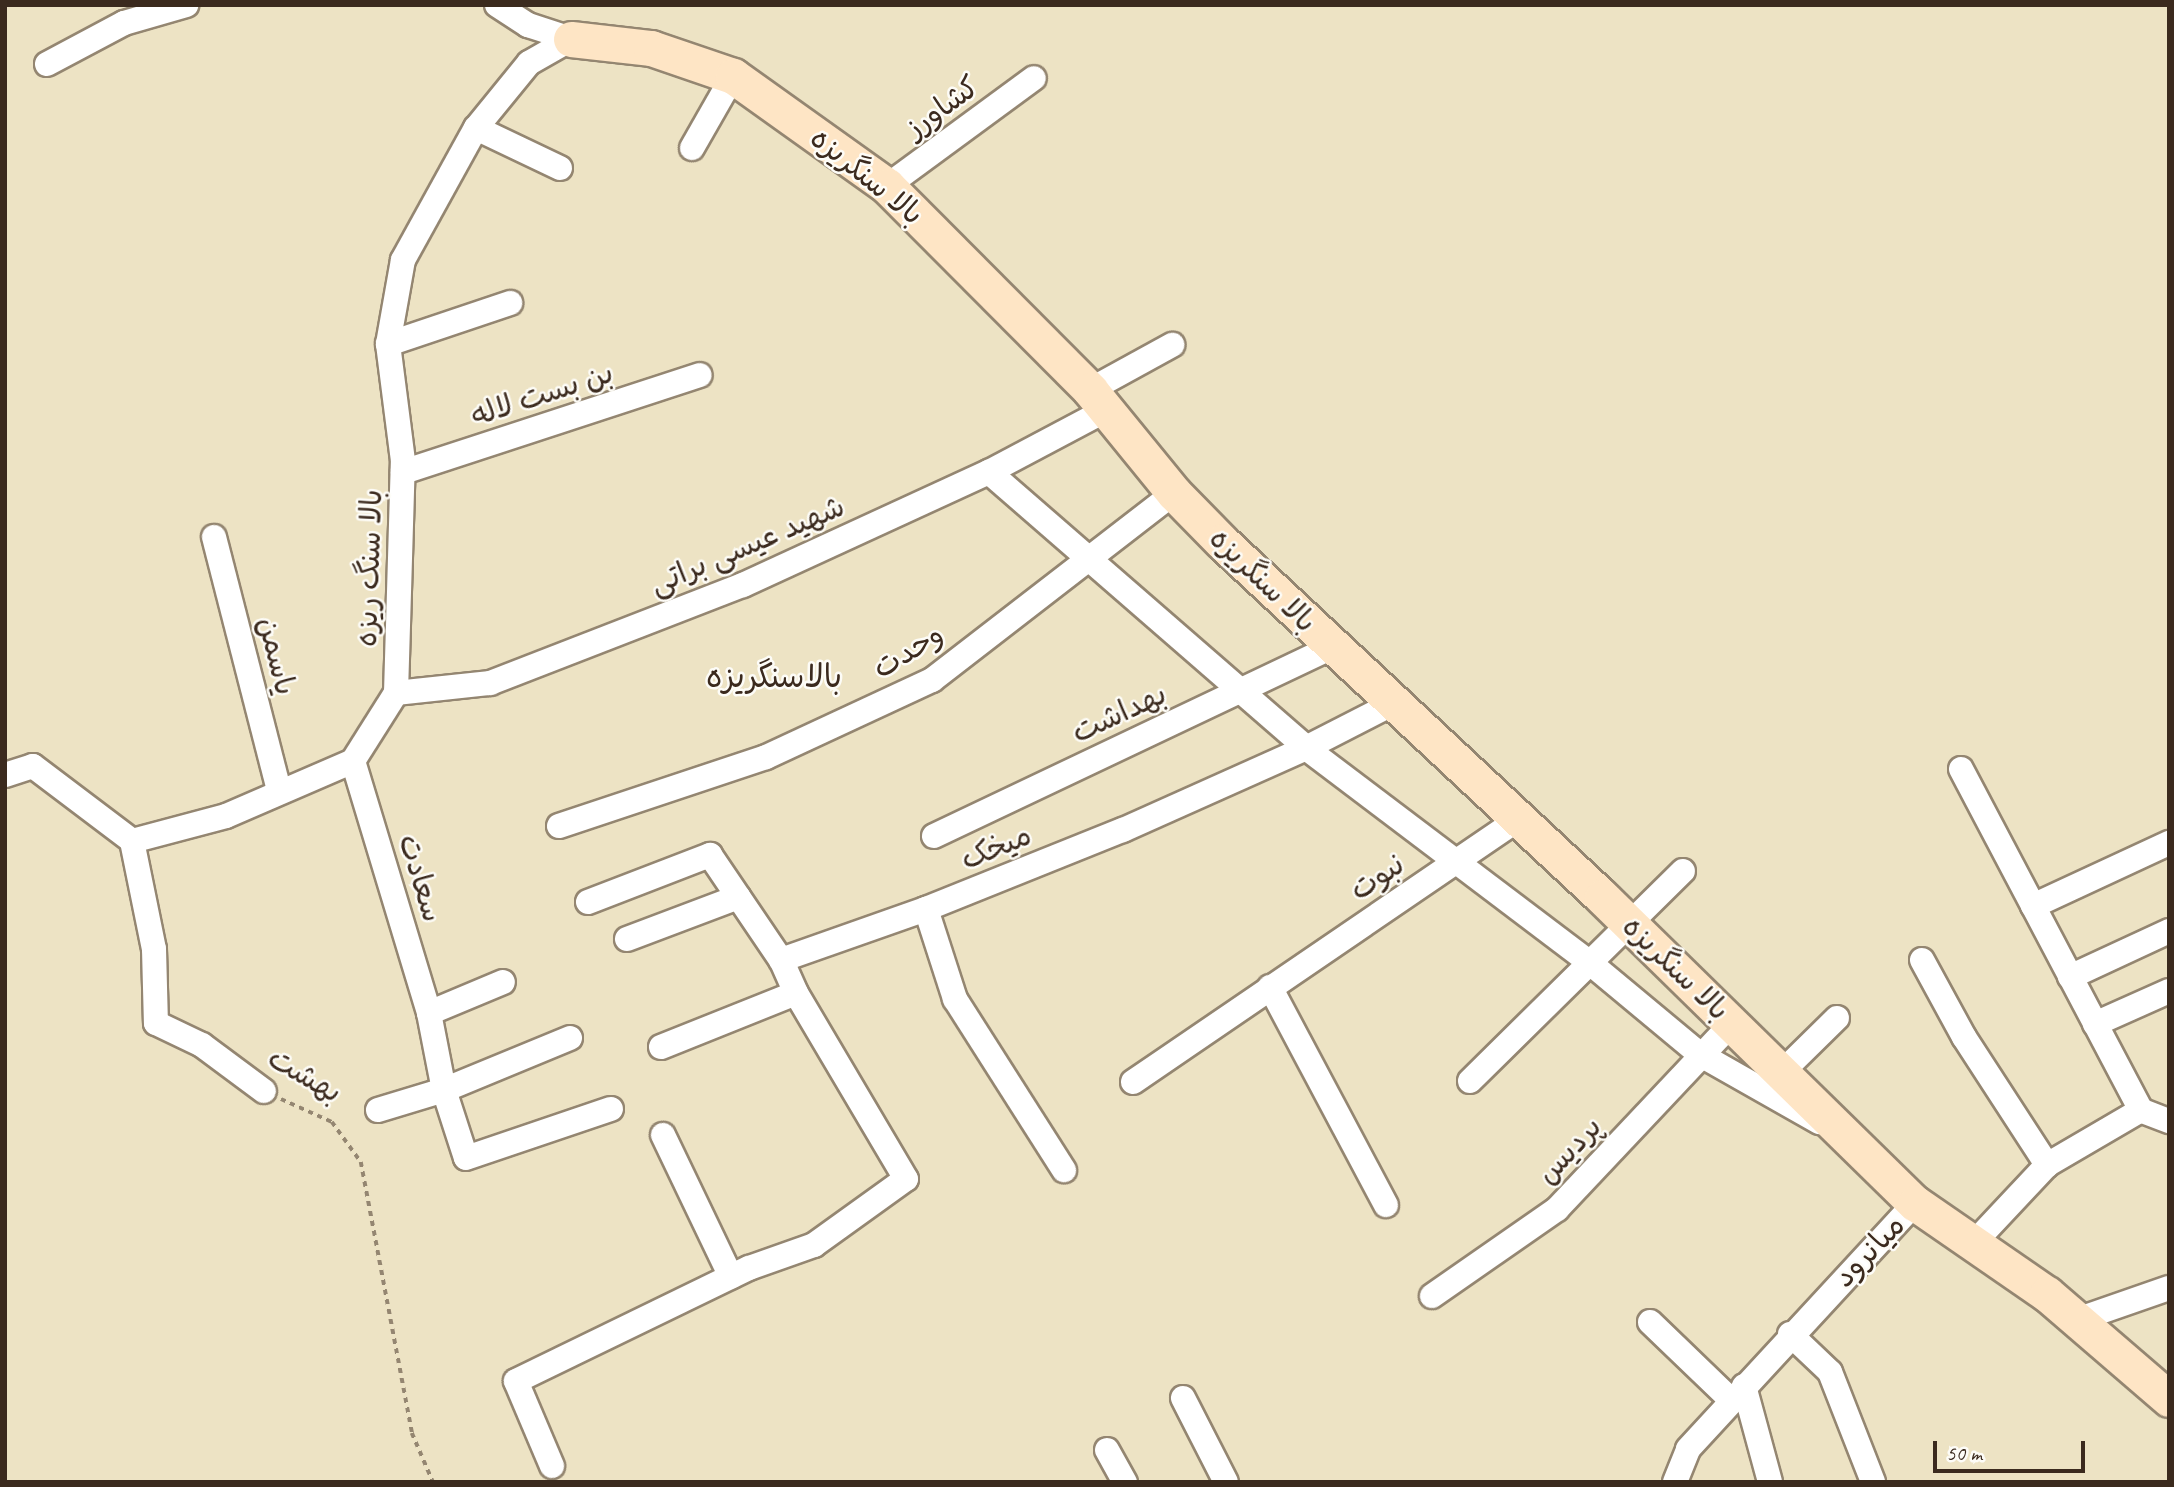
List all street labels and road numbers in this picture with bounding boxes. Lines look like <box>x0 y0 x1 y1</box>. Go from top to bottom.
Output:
street label: کشاورز <box>898 68 986 146</box>
street label: بالا سنگریزه <box>803 120 931 232</box>
street label: بن بست لاله <box>466 354 618 434</box>
street label: شهید عیسی براتی <box>644 488 850 602</box>
street label: بالا سنگ ریزه <box>348 489 390 647</box>
street label: بالا سنگریزه <box>1202 520 1324 640</box>
street label: یاسمن <box>250 613 304 699</box>
street label: وحدت <box>866 616 950 686</box>
street label: بهداشت <box>1066 676 1172 750</box>
street label: میخک <box>956 817 1036 877</box>
street label: سعادت <box>391 830 451 926</box>
street label: نبوت <box>1343 846 1411 908</box>
street label: بالا سنگریزه <box>1615 908 1737 1028</box>
street label: بهشت <box>262 1040 348 1110</box>
street label: پردیس <box>1529 1109 1609 1191</box>
street label: میانرود <box>1826 1207 1912 1295</box>

